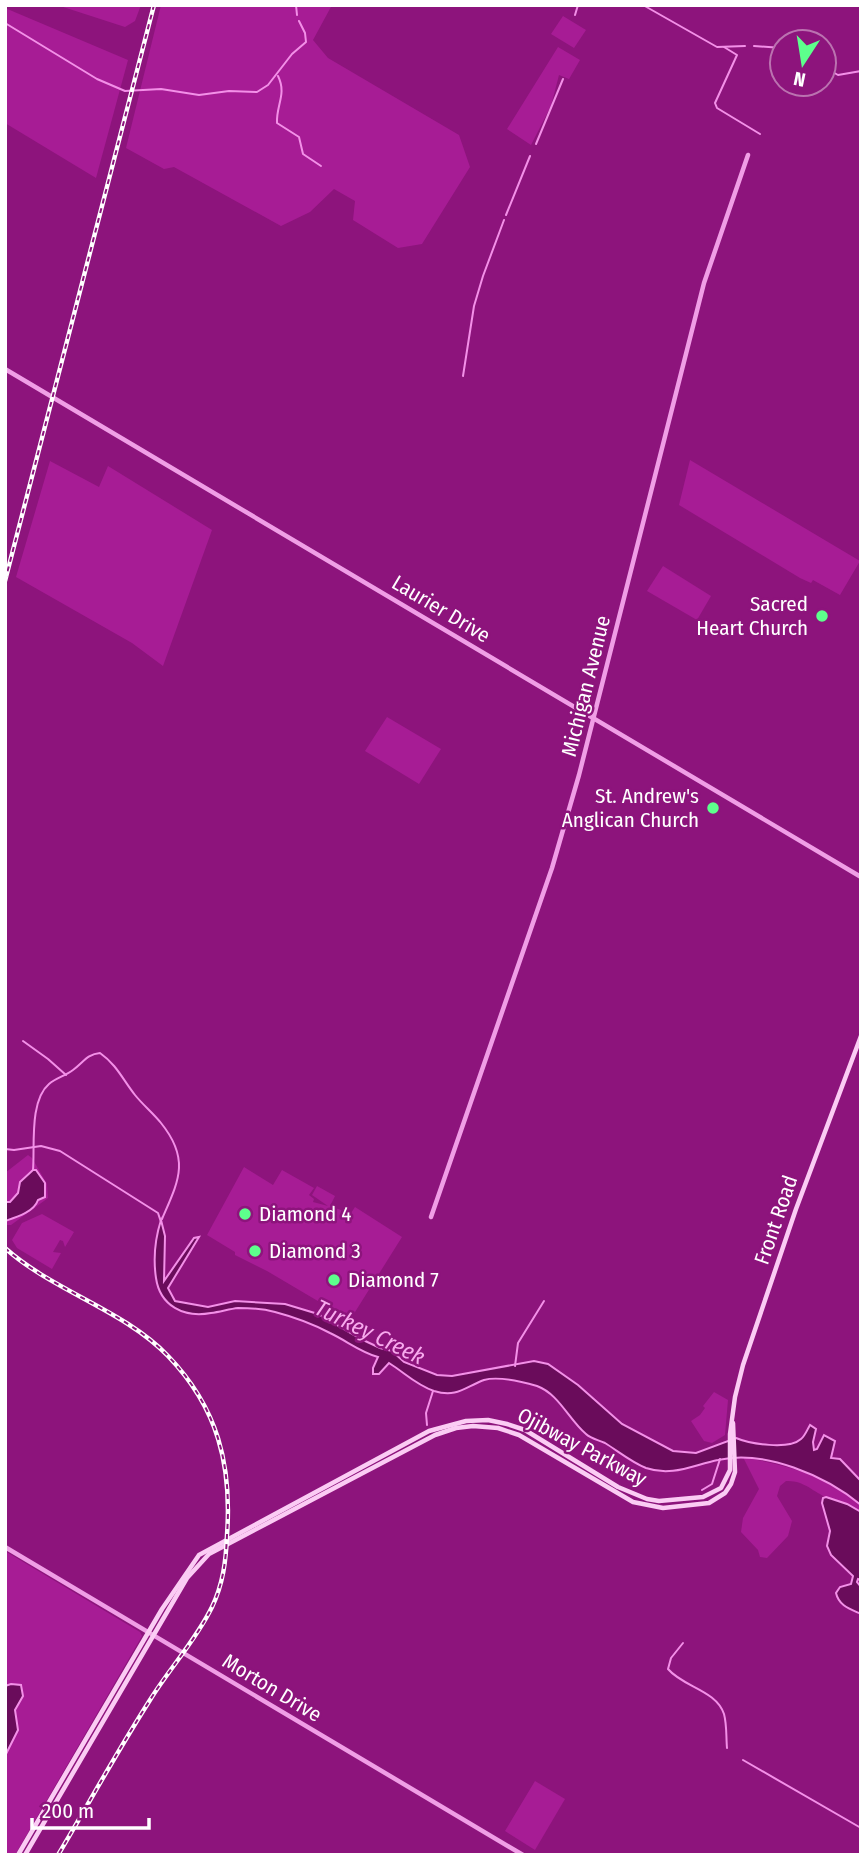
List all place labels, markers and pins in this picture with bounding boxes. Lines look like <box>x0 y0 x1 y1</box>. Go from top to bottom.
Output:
place label: Sacred Heart Church <box>696 591 808 641</box>
marker: Sacred Heart Church <box>814 608 830 624</box>
place label: St. Andrew's Anglican Church <box>562 783 699 833</box>
marker: St. Andrew's Anglican Church <box>705 800 721 816</box>
place label: Diamond 4 <box>259 1201 351 1227</box>
marker: Diamond 4 <box>237 1206 253 1222</box>
place label: Diamond 3 <box>269 1238 361 1264</box>
marker: Diamond 3 <box>247 1243 263 1259</box>
place label: Diamond 7 <box>348 1267 439 1293</box>
marker: Diamond 7 <box>326 1272 342 1288</box>

